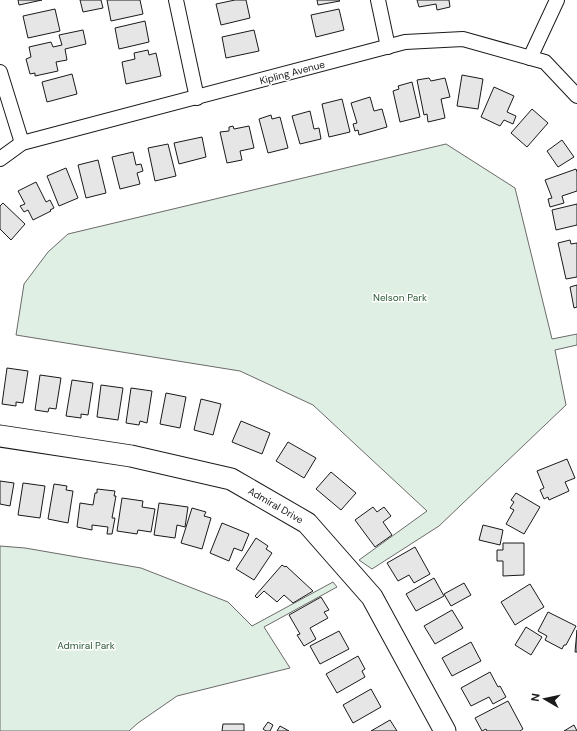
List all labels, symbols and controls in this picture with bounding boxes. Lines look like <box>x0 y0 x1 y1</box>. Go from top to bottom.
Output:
street label: Kipling Avenue <box>258 57 327 87</box>
park label: Nelson Park <box>373 291 427 304</box>
street label: Admiral Drive <box>246 484 306 527</box>
park label: Admiral Park <box>57 639 115 652</box>
north arrow <box>525 679 565 719</box>
text: N <box>528 692 543 702</box>

